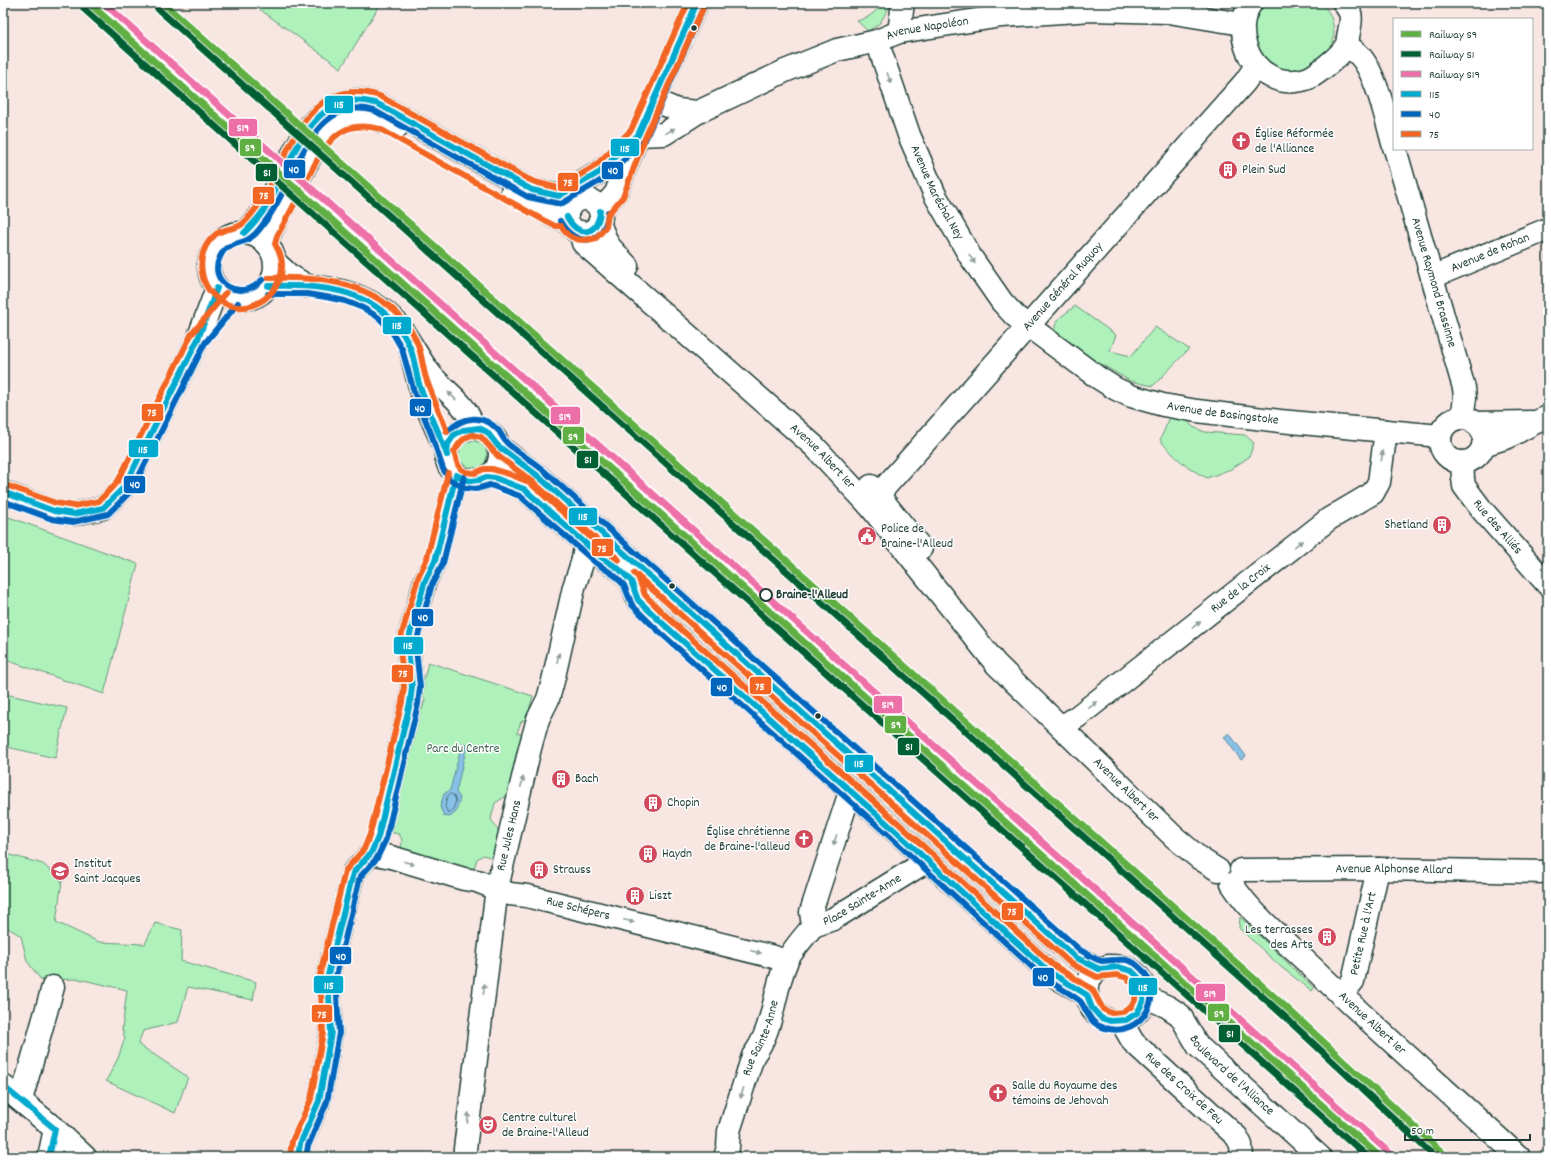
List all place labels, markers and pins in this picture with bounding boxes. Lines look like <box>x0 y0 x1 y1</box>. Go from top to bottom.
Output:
unlabelled marker <box>689 23 699 33</box>
place label: Église Réformée de l'Alliance <box>1255 125 1334 159</box>
church icon: Église Réformée de l'Alliance <box>1230 130 1252 152</box>
building icon: Plein Sud <box>1217 159 1239 181</box>
place label: Plein Sud <box>1242 161 1286 180</box>
building icon: Shetland <box>1431 514 1453 536</box>
place label: Shetland <box>1385 516 1428 535</box>
place label: Police de Braine-l'Alleud <box>881 520 953 554</box>
public building icon: Police de Braine-l'Alleud <box>856 525 878 547</box>
unlabelled marker <box>667 581 677 591</box>
place label: Braine-l'Alleud <box>776 586 848 605</box>
marker: Braine-l'Alleud <box>759 588 773 602</box>
unlabelled marker <box>813 711 823 721</box>
building icon: Bach <box>550 768 572 790</box>
place label: Bach <box>575 770 598 789</box>
building icon: Chopin <box>642 792 664 814</box>
place label: Chopin <box>667 794 700 813</box>
place label: Église chrétienne de Braine-l'alleud <box>704 823 790 857</box>
church icon: Église chrétienne de Braine-l'alleud <box>793 828 815 850</box>
building icon: Haydn <box>637 843 659 865</box>
place label: Haydn <box>662 845 692 864</box>
place label: Institut Saint Jacques <box>74 855 141 889</box>
building icon: Strauss <box>528 859 550 881</box>
school or university icon: Institut Saint Jacques <box>49 860 71 882</box>
place label: Strauss <box>553 861 591 880</box>
building icon: Liszt <box>624 885 646 907</box>
place label: Liszt <box>649 887 672 906</box>
place label: Les terrasses des Arts <box>1245 921 1313 955</box>
building icon: Les terrasses des Arts <box>1316 926 1338 948</box>
place label: Salle du Royaume des témoins de Jehovah <box>1012 1077 1117 1111</box>
church icon: Salle du Royaume des témoins de Jehovah <box>987 1082 1009 1104</box>
place label: Centre culturel de Braine-l'Alleud <box>502 1109 589 1143</box>
theatre icon: Centre culturel de Braine-l'Alleud <box>477 1114 499 1136</box>

